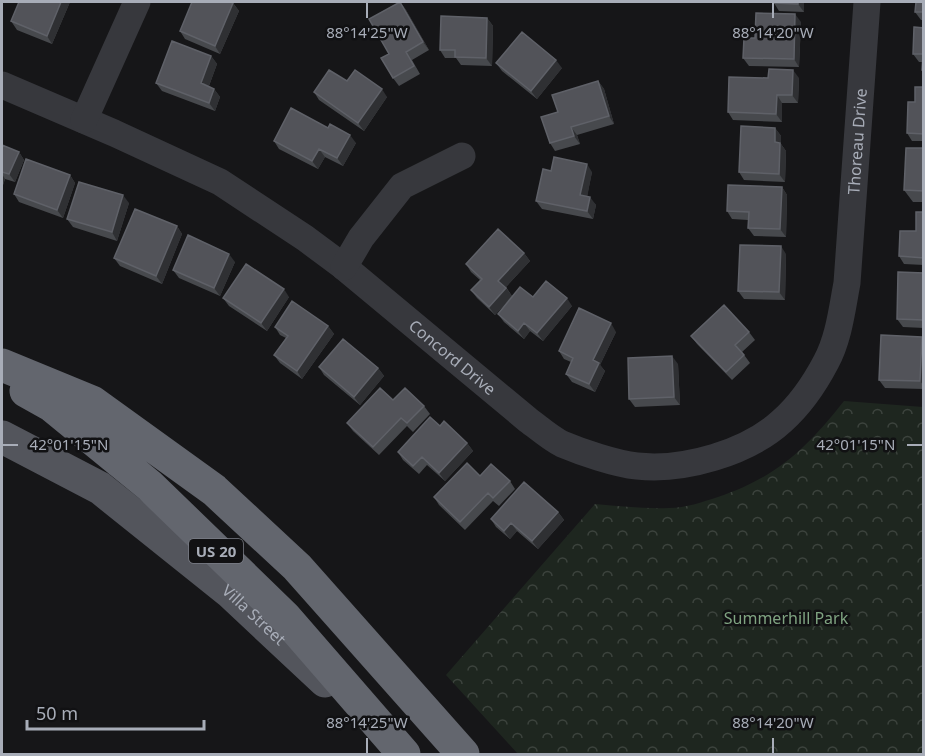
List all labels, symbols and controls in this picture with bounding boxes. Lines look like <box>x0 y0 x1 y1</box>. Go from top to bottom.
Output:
text: 88°14'25"W <box>326 22 408 42</box>
text: 88°14'20"W <box>732 22 814 42</box>
street label: Thoreau Drive <box>842 88 872 195</box>
street label: Concord Drive <box>404 314 501 400</box>
text: 42°01'15"N <box>30 434 108 454</box>
text: 42°01'15"N <box>817 434 895 454</box>
road number: US 20 <box>189 539 243 563</box>
street label: Villa Street <box>218 579 291 650</box>
park label: Summerhill Park <box>724 607 849 629</box>
scale bar <box>27 693 204 731</box>
text: 50 m <box>36 701 78 725</box>
text: 88°14'25"W <box>326 712 408 732</box>
text: 88°14'20"W <box>732 712 814 732</box>

